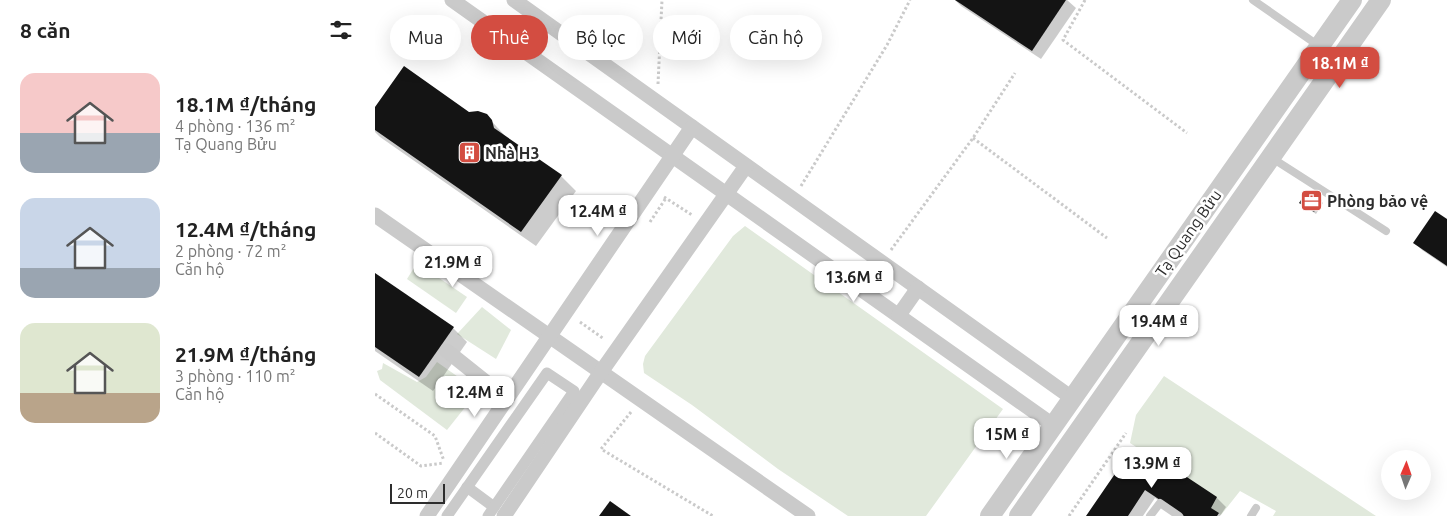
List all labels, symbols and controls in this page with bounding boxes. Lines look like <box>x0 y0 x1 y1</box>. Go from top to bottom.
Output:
chip: Mua <box>390 15 461 60</box>
chip: Thuê <box>471 15 548 60</box>
chip: Bộ lọc <box>558 15 643 60</box>
chip: Mới <box>653 15 720 60</box>
chip: Căn hộ <box>730 15 822 60</box>
icon: filters <box>327 16 355 44</box>
text: 8 căn <box>20 18 70 42</box>
pin: 18.1M ₫ <box>1294 46 1386 89</box>
text: 18.1M ₫ <box>1311 54 1369 72</box>
text: 18.1M ₫/tháng <box>175 92 316 116</box>
icon: home <box>60 93 120 153</box>
text: 4 phòng · 136 m² <box>175 117 295 135</box>
text: Tạ Quang Bửu <box>175 135 277 153</box>
building icon: Nhà H3 <box>457 141 481 165</box>
place label: Nhà H3 <box>485 144 539 162</box>
street label: Tạ Quang Bửu <box>1151 186 1225 280</box>
office icon: Phòng bảo vệ <box>1299 189 1323 213</box>
place label: Phòng bảo vệ <box>1327 192 1428 210</box>
pin: 12.4M ₫ <box>552 194 644 237</box>
text: 12.4M ₫ <box>569 202 627 220</box>
text: 12.4M ₫/tháng <box>175 217 316 241</box>
icon: home <box>60 218 120 278</box>
text: 2 phòng · 72 m² <box>175 242 286 260</box>
pin: 21.9M ₫ <box>407 246 499 288</box>
text: 21.9M ₫ <box>424 253 482 271</box>
text: Căn hộ <box>175 260 224 278</box>
pin: 13.6M ₫ <box>808 260 900 303</box>
text: 13.6M ₫ <box>825 268 883 286</box>
pin: 19.4M ₫ <box>1113 304 1205 347</box>
text: 19.4M ₫ <box>1130 312 1188 330</box>
text: 21.9M ₫/tháng <box>175 342 316 366</box>
icon: home <box>60 343 120 403</box>
text: 3 phòng · 110 m² <box>175 367 295 385</box>
pin: 12.4M ₫ <box>429 376 521 418</box>
text: 12.4M ₫ <box>446 383 504 401</box>
text: Căn hộ <box>175 385 224 403</box>
pin: 15M ₫ <box>972 418 1042 460</box>
text: 15M ₫ <box>985 425 1029 443</box>
pin: 13.9M ₫ <box>1106 446 1198 489</box>
north arrow <box>1381 450 1431 500</box>
map controls <box>1381 450 1431 500</box>
text: 13.9M ₫ <box>1123 454 1181 472</box>
scale bar <box>390 481 445 504</box>
text: 20 m <box>397 485 428 501</box>

